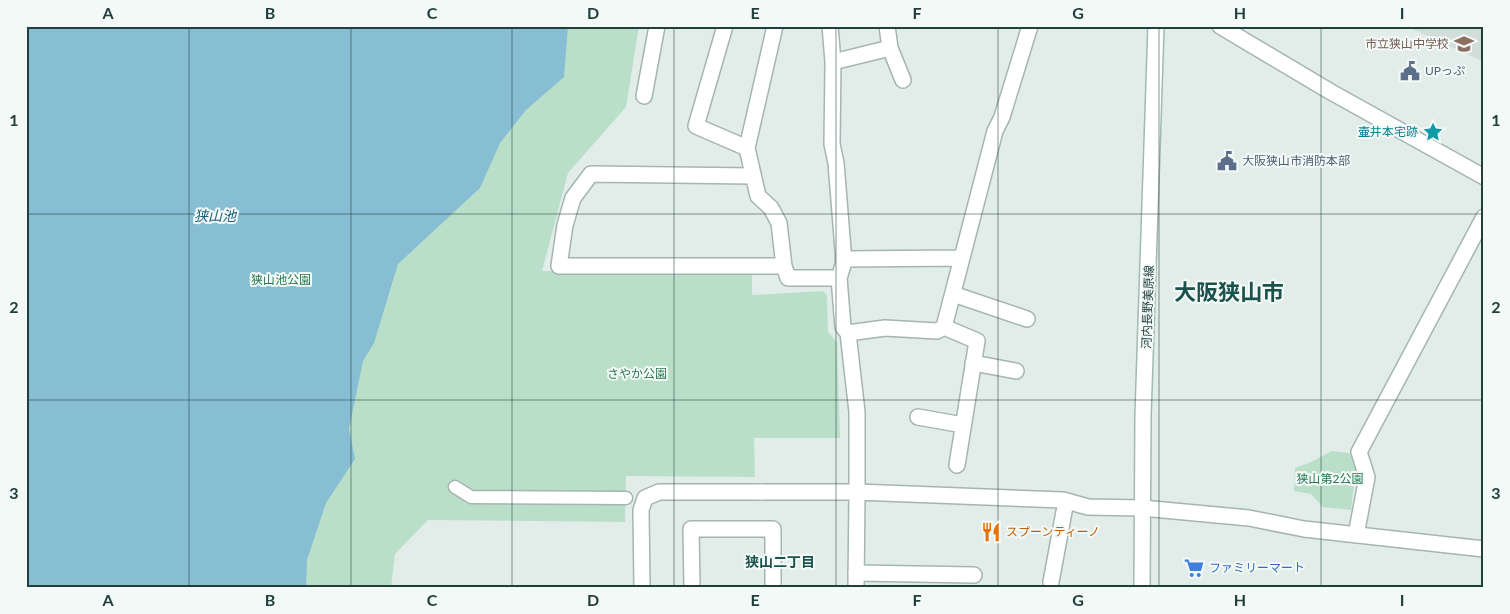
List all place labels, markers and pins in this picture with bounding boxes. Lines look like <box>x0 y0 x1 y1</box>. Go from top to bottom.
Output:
school or university icon: 市立狭山中学校 <box>1453 33 1475 55</box>
place label: 市立狭山中学校 <box>1365 36 1449 51</box>
public building icon: UPっぷ <box>1399 60 1421 82</box>
place label: UPっぷ <box>1425 63 1465 78</box>
place icon: 壷井本宅跡 <box>1422 121 1444 143</box>
place label: 壷井本宅跡 <box>1358 124 1418 139</box>
public building icon: 大阪狭山市消防本部 <box>1216 150 1238 172</box>
place label: 大阪狭山市消防本部 <box>1242 153 1350 168</box>
restaurant icon: スプーンティーノ <box>980 521 1002 543</box>
place label: スプーンティーノ <box>1006 524 1100 539</box>
supermarket icon: ファミリーマート <box>1183 557 1205 579</box>
place label: ファミリーマート <box>1209 560 1305 575</box>

